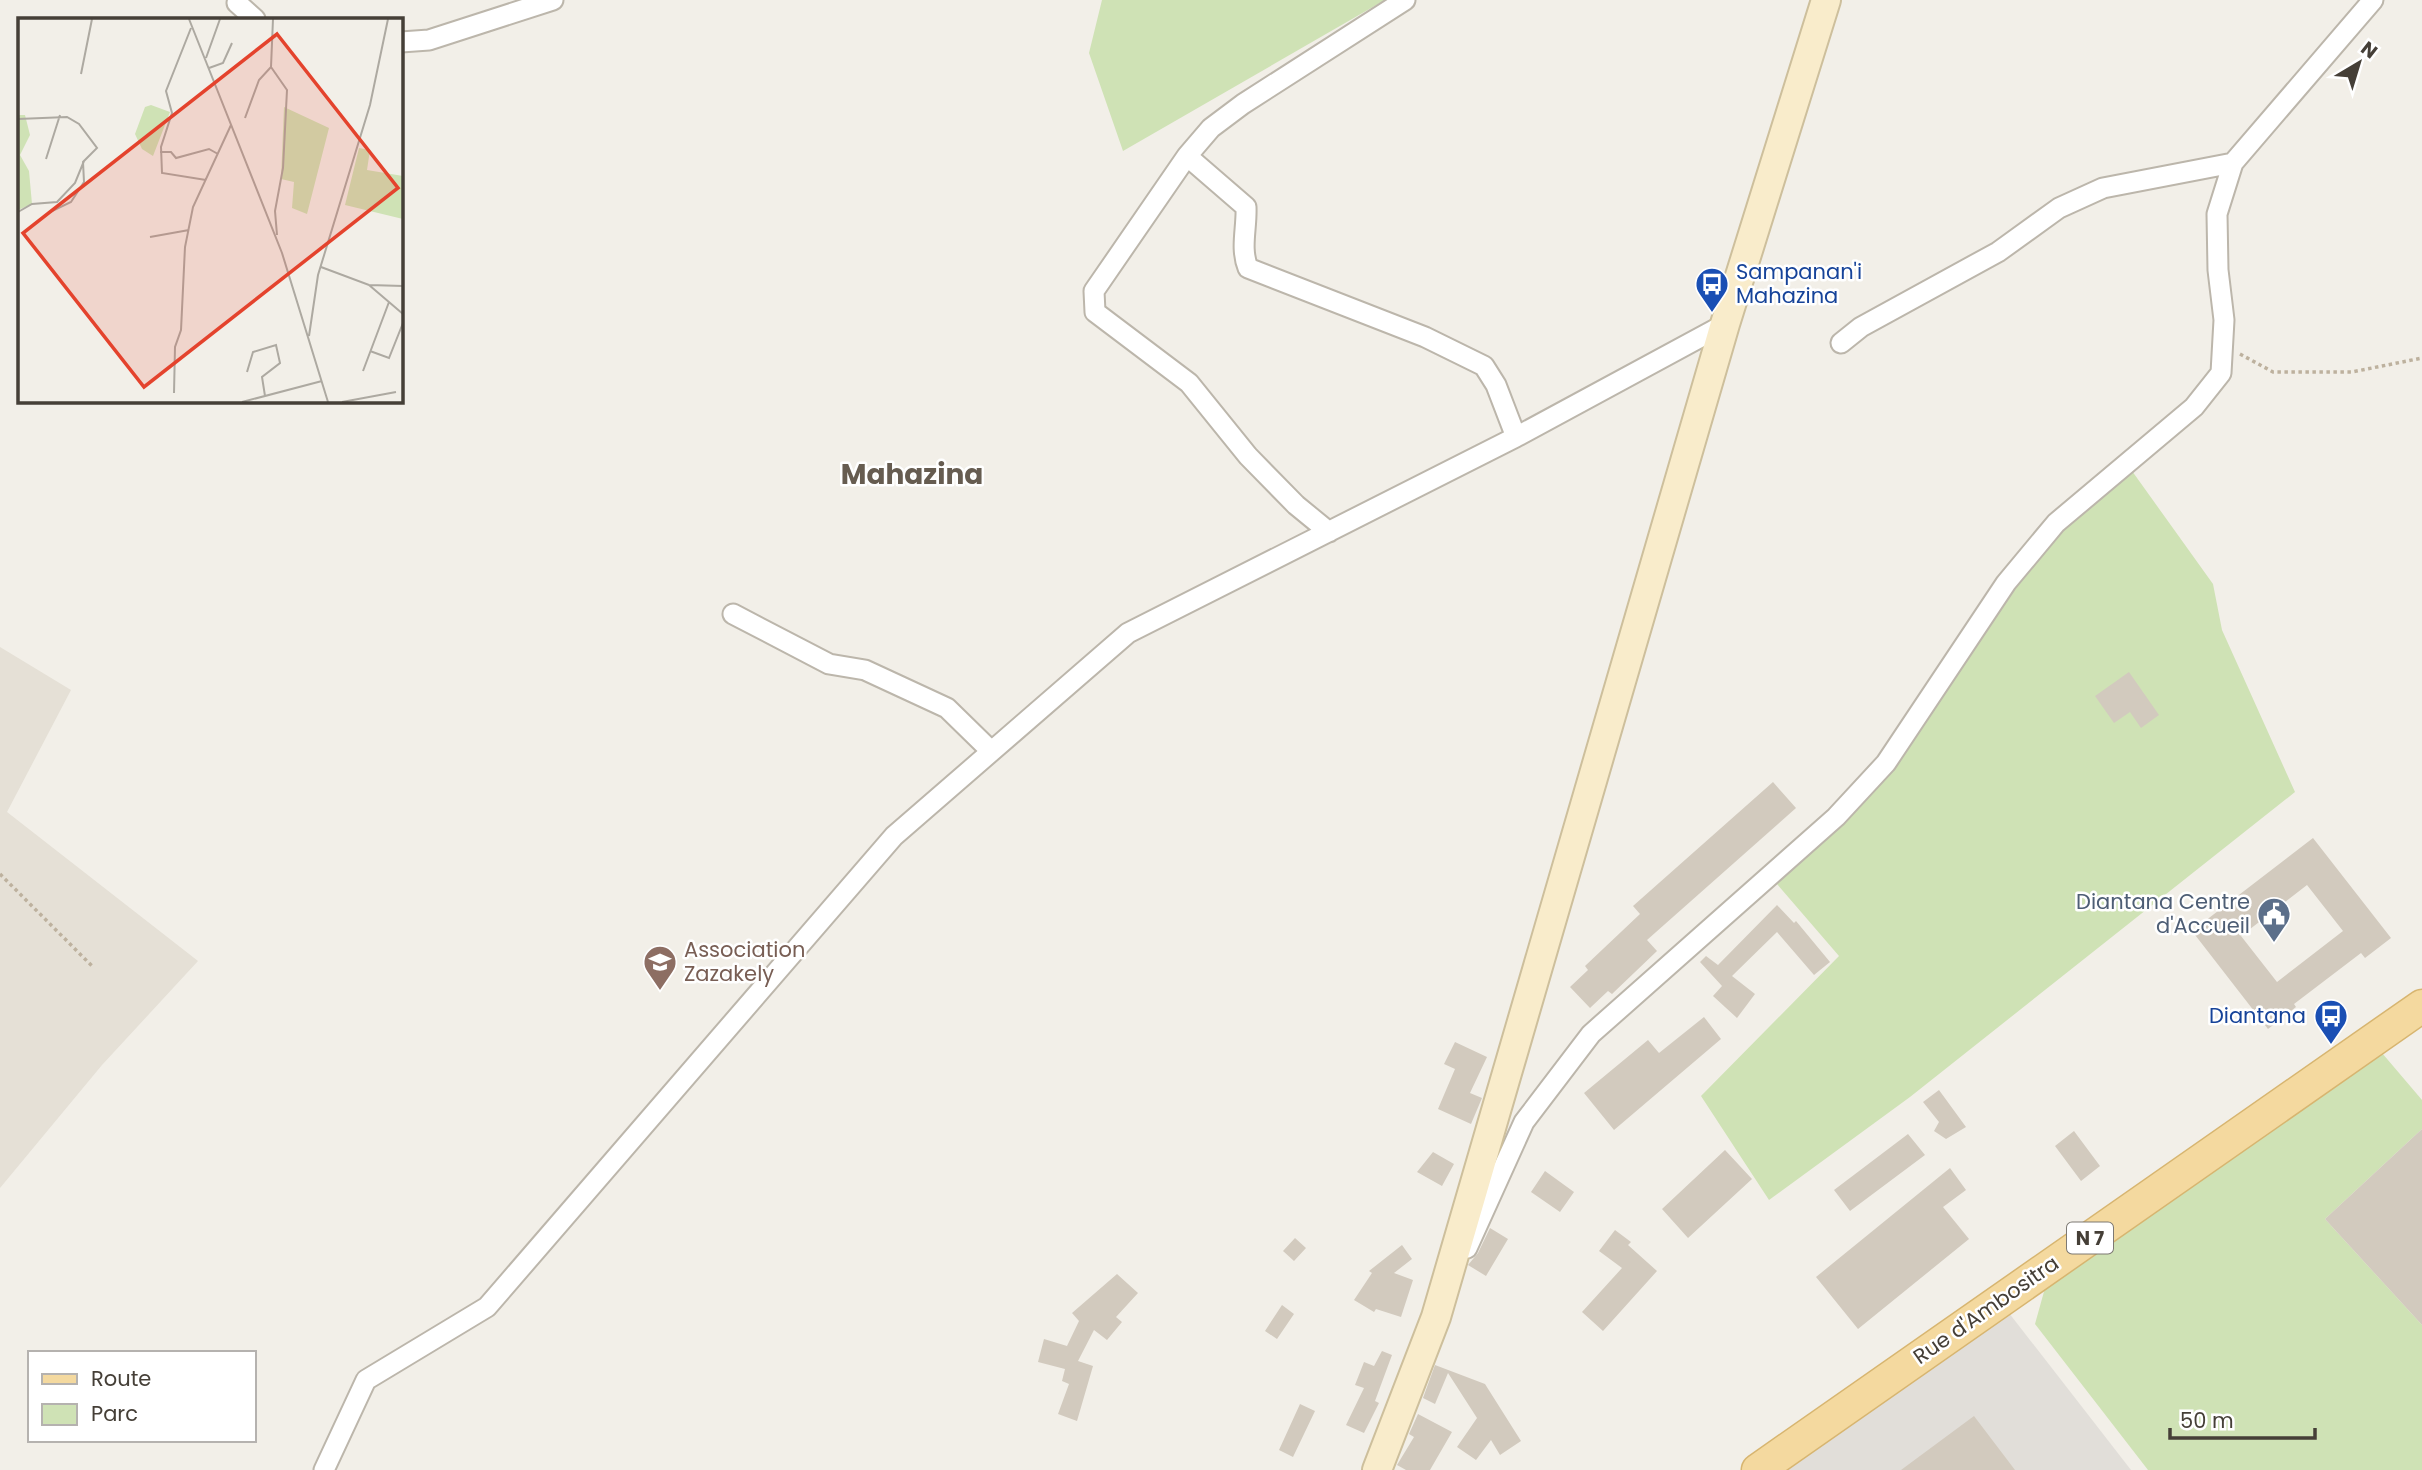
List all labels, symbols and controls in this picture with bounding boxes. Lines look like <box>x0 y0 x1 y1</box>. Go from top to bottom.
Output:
inset map <box>18 18 402 402</box>
north arrow <box>2324 28 2394 98</box>
text: N <box>2355 35 2383 65</box>
place label: Sampanan'i Mahazina <box>1736 257 1862 310</box>
bus stop icon: Sampanan'i Mahazina <box>1693 265 1731 314</box>
district label: Mahazina <box>841 455 983 494</box>
place label: Diantana Centre d'Accueil <box>2076 887 2250 940</box>
public building icon: Diantana Centre d'Accueil <box>2255 895 2293 944</box>
place label: Association Zazakely <box>684 935 805 988</box>
school or university icon: Association Zazakely <box>641 943 679 992</box>
bus stop icon: Diantana <box>2312 997 2350 1046</box>
place label: Diantana <box>2209 1001 2306 1030</box>
road number: N 7 <box>2067 1222 2113 1254</box>
street label: Rue d'Ambositra <box>1907 1249 2064 1371</box>
legend <box>28 1351 256 1442</box>
text: Route <box>91 1364 151 1393</box>
scale bar <box>2170 1396 2315 1440</box>
text: Parc <box>91 1399 138 1428</box>
text: 50 m <box>2180 1406 2234 1435</box>

